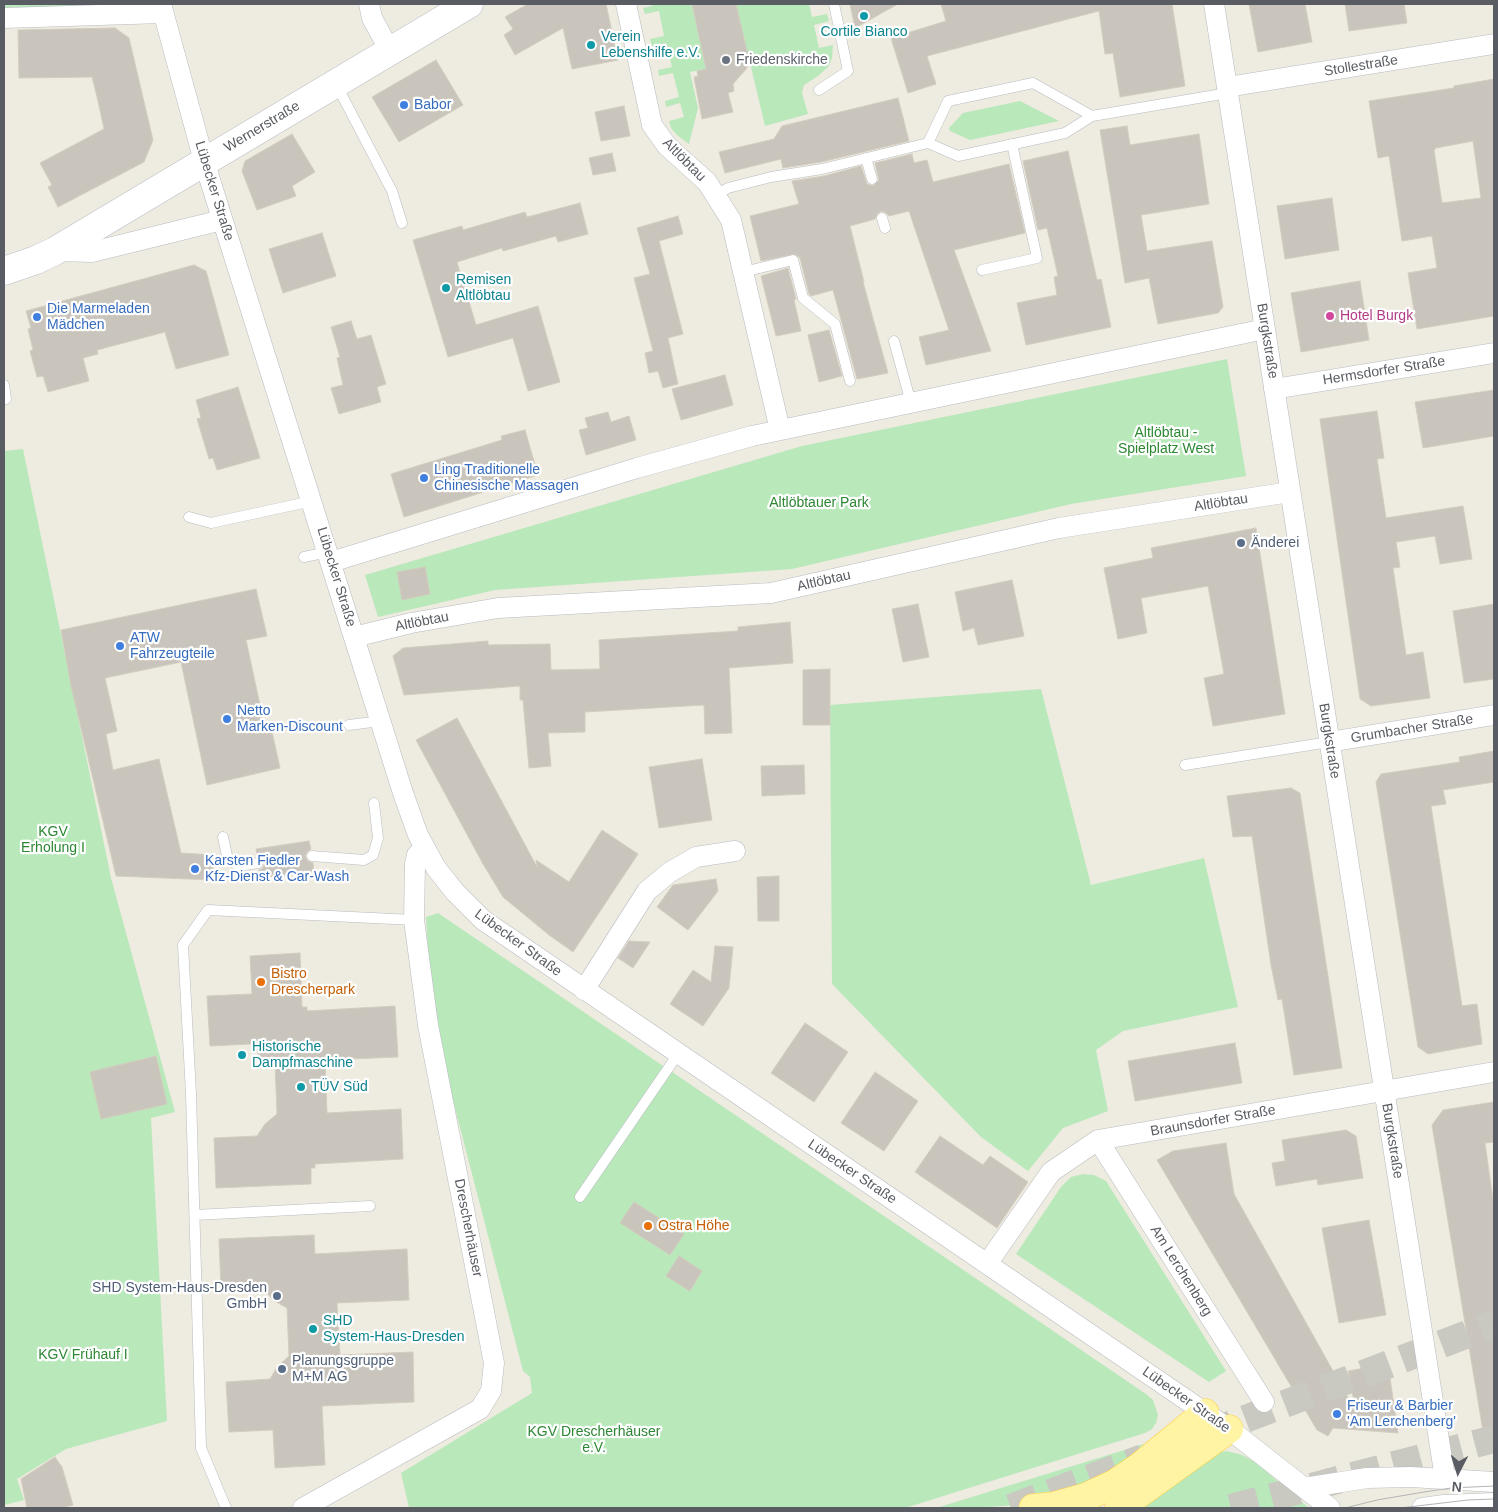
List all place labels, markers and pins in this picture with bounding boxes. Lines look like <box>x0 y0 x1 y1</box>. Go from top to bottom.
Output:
marker: Cortile Bianco <box>858 10 870 22</box>
place label: Cortile Bianco <box>820 24 908 40</box>
place label: Verein Lebenshilfe e.V. <box>601 29 700 62</box>
marker: Verein Lebenshilfe e.V. <box>585 39 597 51</box>
place label: Friedenskirche <box>736 52 828 68</box>
marker: Friedenskirche <box>720 54 732 66</box>
place label: Babor <box>414 97 451 113</box>
marker: Babor <box>398 99 410 111</box>
place label: Remisen Altlöbtau <box>456 272 511 304</box>
marker: Remisen Altlöbtau <box>440 282 452 294</box>
place label: Die Marmeladen Mädchen <box>47 301 150 334</box>
place label: Hotel Burgk <box>1340 308 1413 324</box>
marker: Hotel Burgk <box>1324 310 1336 322</box>
marker: Die Marmeladen Mädchen <box>31 311 43 323</box>
place label: Ling Traditionelle Chinesische Massagen <box>434 462 579 494</box>
marker: Ling Traditionelle Chinesische Massagen <box>418 472 430 484</box>
place label: Änderei <box>1251 535 1299 551</box>
marker: Änderei <box>1235 537 1247 549</box>
place label: ATW Fahrzeugteile <box>130 630 215 662</box>
marker: ATW Fahrzeugteile <box>114 640 126 652</box>
place label: Netto Marken-Discount <box>237 703 343 736</box>
marker: Netto Marken-Discount <box>221 713 233 725</box>
place label: Karsten Fiedler Kfz-Dienst & Car-Wash <box>205 853 349 886</box>
marker: Karsten Fiedler Kfz-Dienst & Car-Wash <box>189 863 201 875</box>
place label: Bistro Drescherpark <box>271 966 355 999</box>
marker: Bistro Drescherpark <box>255 976 267 988</box>
place label: Historische Dampfmaschine <box>252 1039 353 1072</box>
marker: Historische Dampfmaschine <box>236 1049 248 1061</box>
place label: TÜV Süd <box>311 1079 368 1095</box>
marker: TÜV Süd <box>295 1081 307 1093</box>
place label: Ostra Höhe <box>658 1218 730 1234</box>
marker: Ostra Höhe <box>642 1220 654 1232</box>
place label: SHD System-Haus-Dresden GmbH <box>92 1280 267 1312</box>
marker: SHD System-Haus-Dresden GmbH <box>271 1290 283 1302</box>
place label: SHD System-Haus-Dresden <box>323 1313 465 1345</box>
marker: SHD System-Haus-Dresden <box>307 1323 319 1335</box>
place label: Planungsgruppe M+M AG <box>292 1353 394 1385</box>
marker: Planungsgruppe M+M AG <box>276 1363 288 1375</box>
place label: Friseur & Barbier 'Am Lerchenberg' <box>1347 1398 1456 1430</box>
marker: Friseur & Barbier 'Am Lerchenberg' <box>1331 1408 1343 1420</box>

